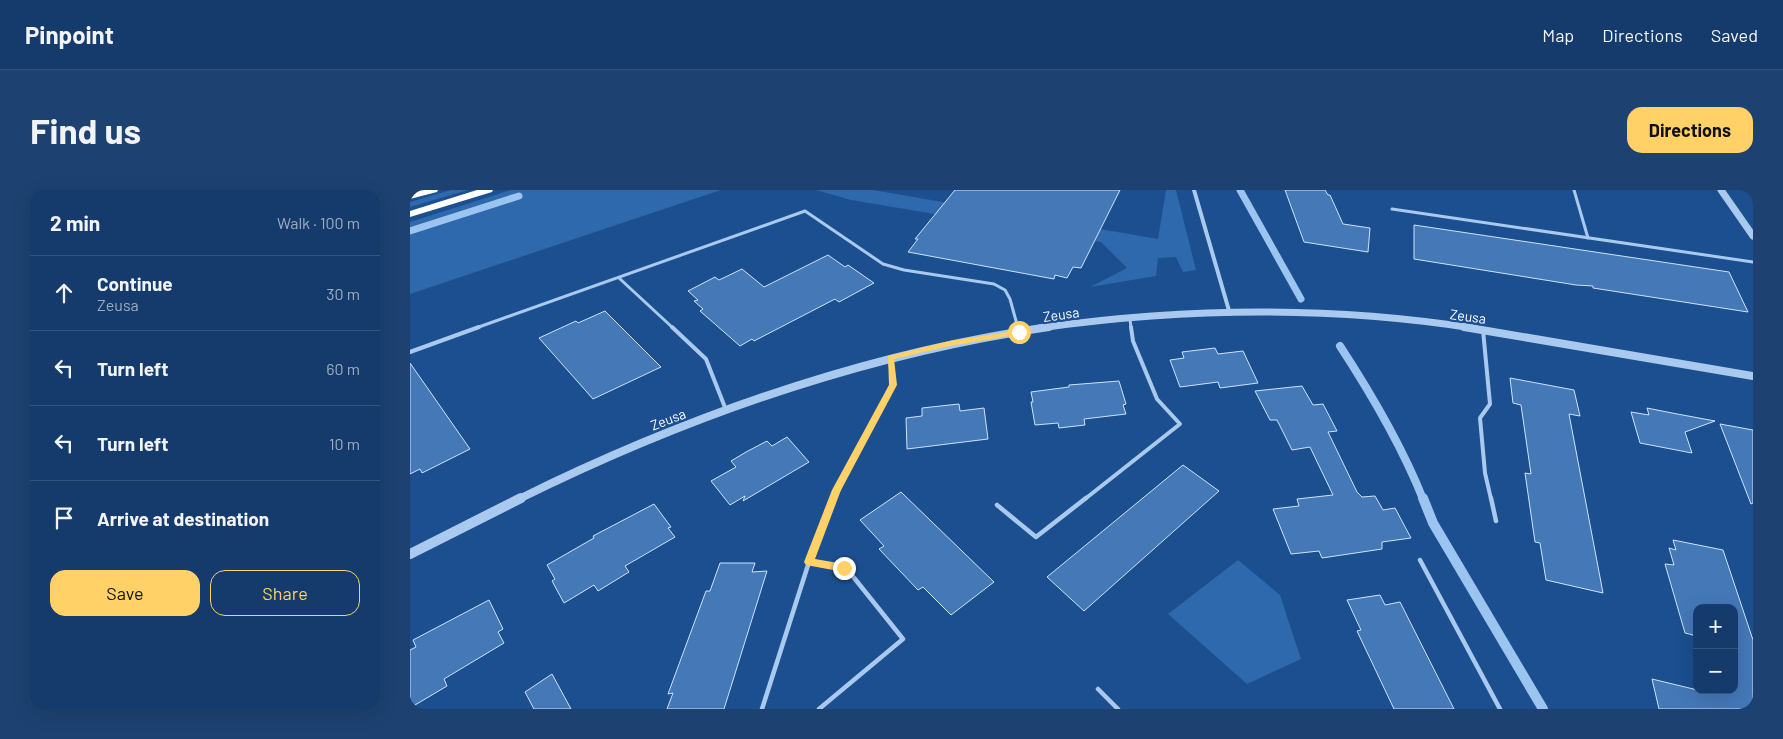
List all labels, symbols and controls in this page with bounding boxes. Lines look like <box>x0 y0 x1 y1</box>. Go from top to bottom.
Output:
text: Pinpoint <box>25 20 114 49</box>
text: Map <box>1542 24 1574 46</box>
text: Directions <box>1602 24 1683 46</box>
text: Saved <box>1711 24 1758 46</box>
button: Directions <box>1627 107 1753 153</box>
text: Find us <box>30 109 141 151</box>
text: 2 min <box>50 210 100 235</box>
text: Walk · 100 m <box>277 213 360 232</box>
text: Continue <box>97 272 173 295</box>
icon: ahead <box>50 279 78 307</box>
text: 30 m <box>326 284 360 303</box>
text: Zeusa <box>97 295 139 314</box>
street label: Zeusa <box>1042 303 1080 325</box>
street label: Zeusa <box>1449 305 1487 327</box>
route start <box>1008 321 1031 344</box>
icon: left <box>50 354 78 382</box>
text: Turn left <box>97 357 168 380</box>
text: 60 m <box>326 359 360 378</box>
street label: Zeusa <box>648 405 688 433</box>
icon: left <box>50 429 78 457</box>
text: Turn left <box>97 432 168 455</box>
text: 10 m <box>329 434 360 453</box>
icon: arrive <box>50 504 78 532</box>
text: Arrive at destination <box>97 507 269 530</box>
route end <box>833 557 856 580</box>
button: Save <box>50 570 200 616</box>
button: Share <box>210 570 360 616</box>
map controls <box>1693 604 1738 694</box>
button: + <box>1693 604 1738 649</box>
button: − <box>1693 649 1738 694</box>

